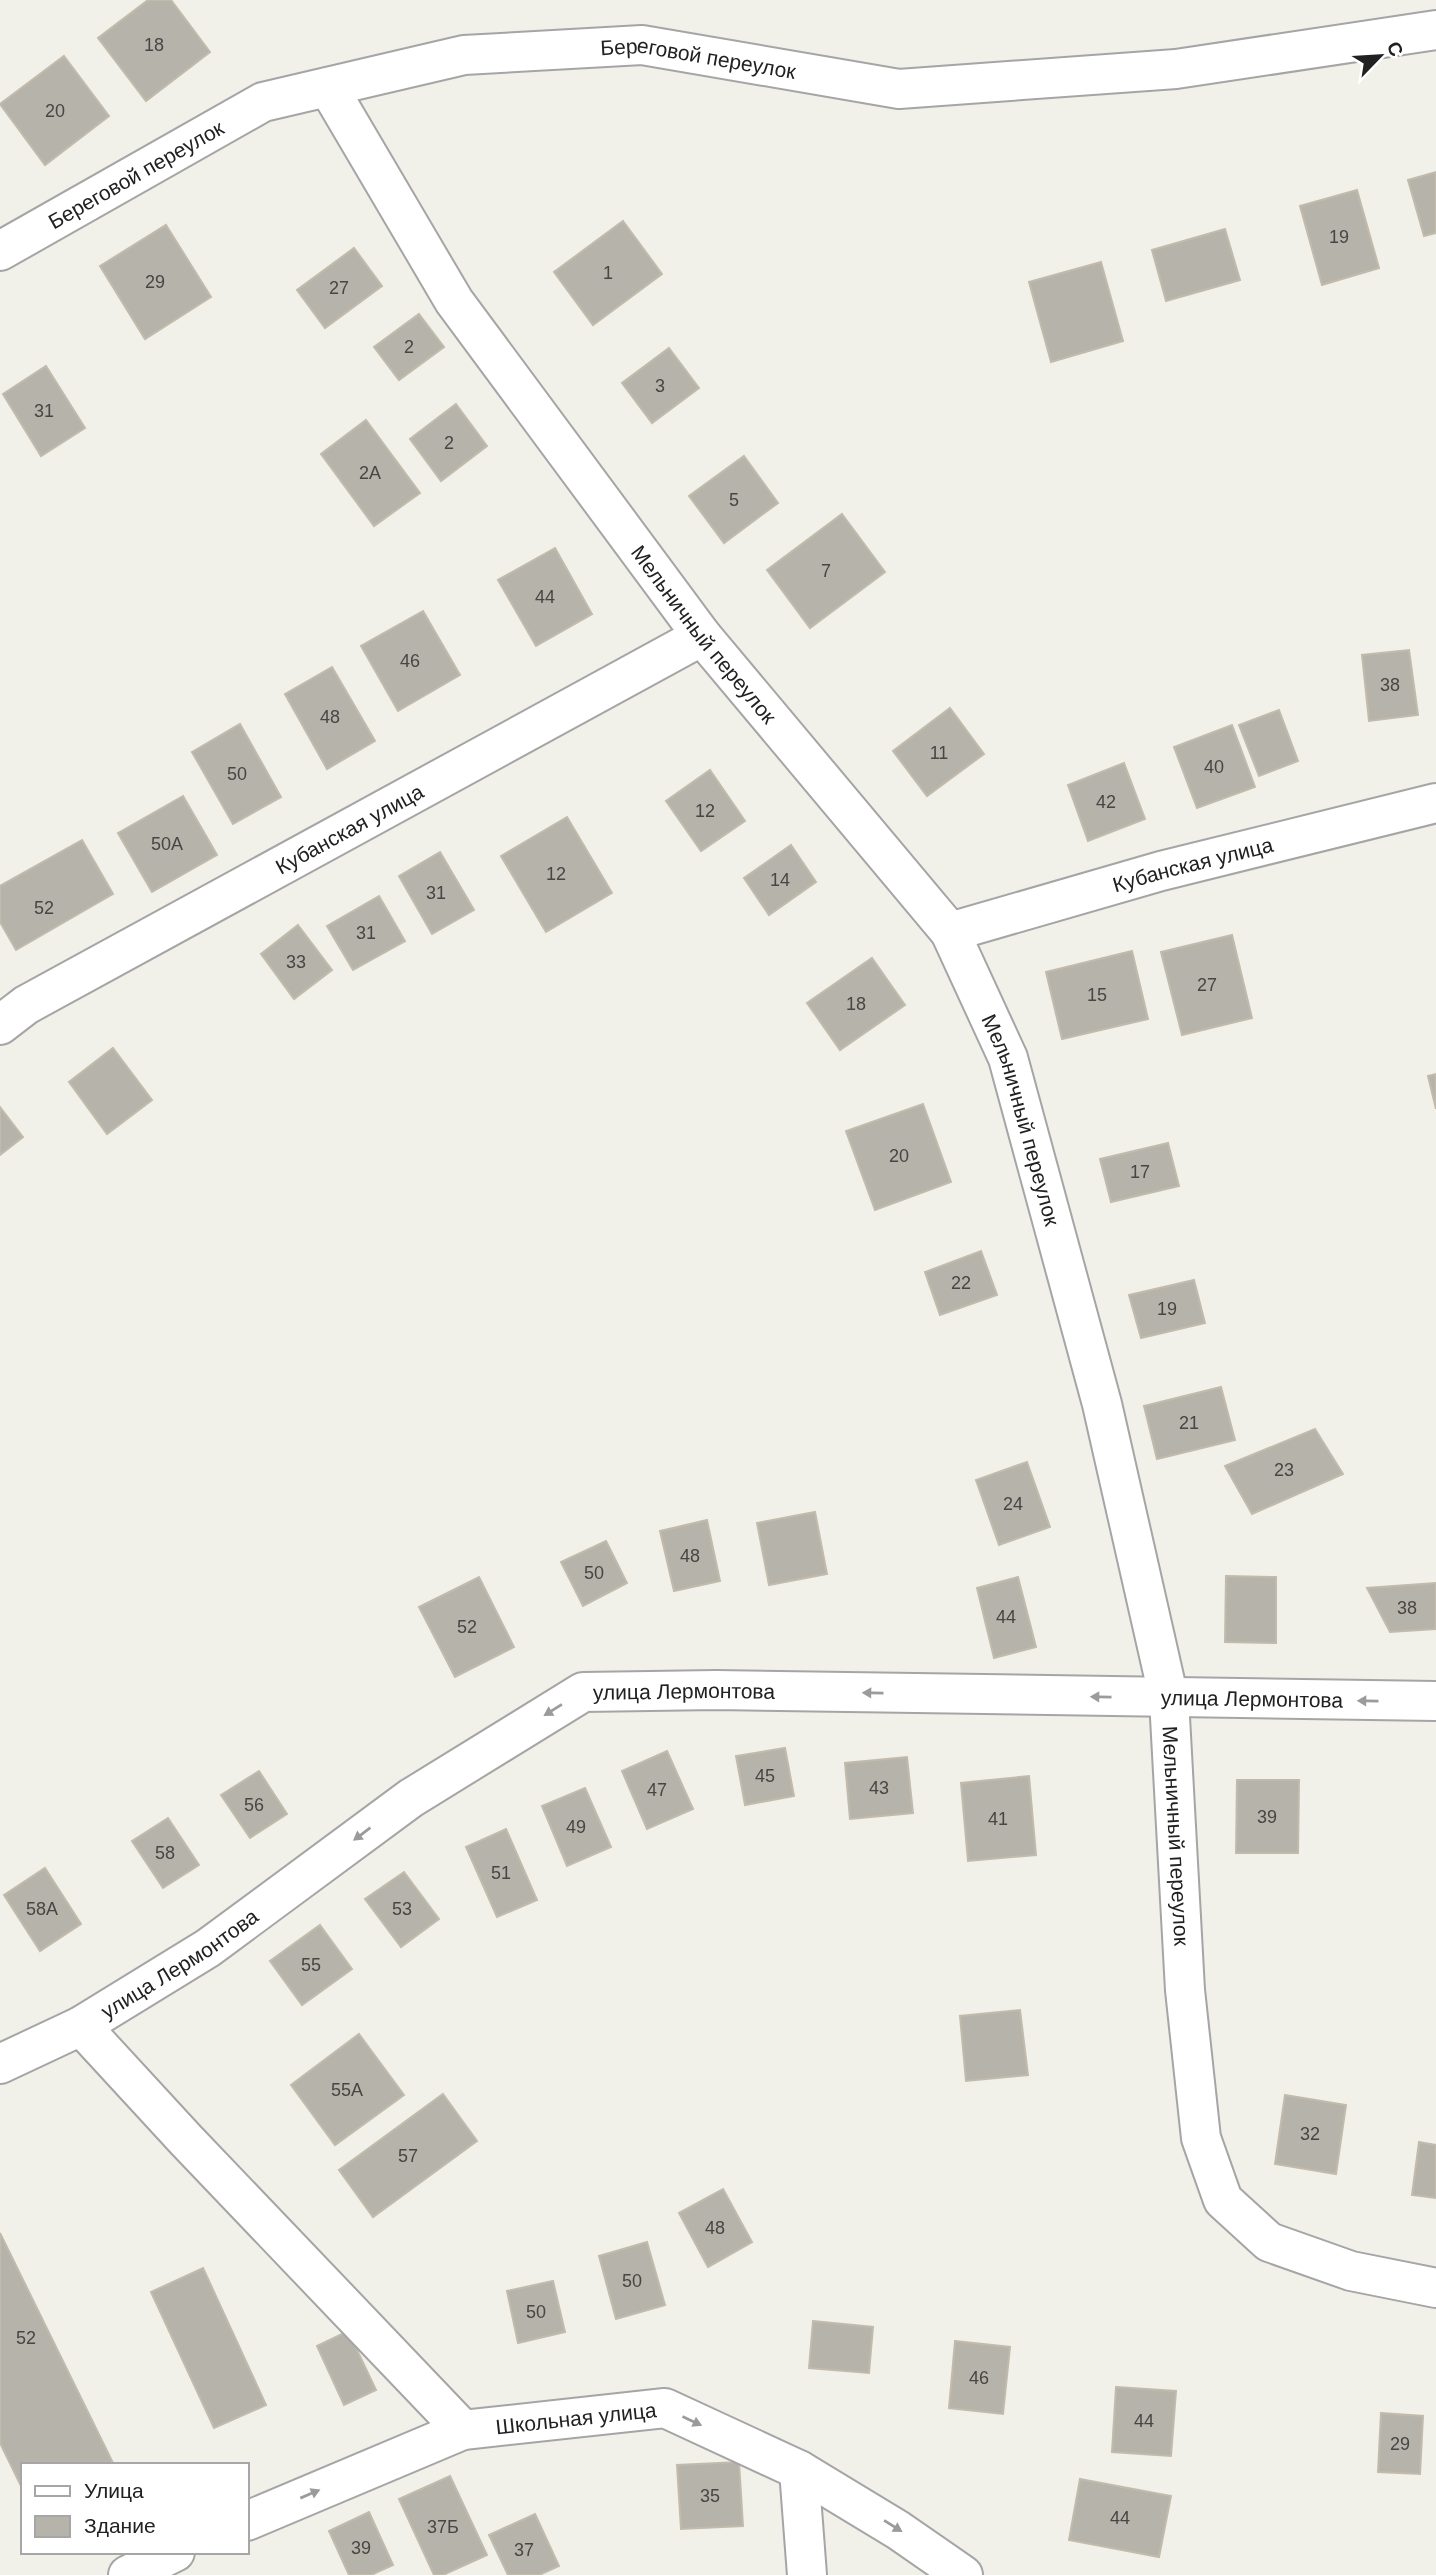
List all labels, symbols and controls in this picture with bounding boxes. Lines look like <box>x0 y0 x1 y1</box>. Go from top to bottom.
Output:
north arrow <box>1345 21 1415 91</box>
street label: Береговой переулок <box>600 33 798 83</box>
house number: 18 <box>144 35 164 55</box>
text: С <box>1383 38 1407 60</box>
house number: 20 <box>45 101 65 121</box>
street label: Береговой переулок <box>44 115 228 233</box>
house number: 19 <box>1329 227 1349 247</box>
house number: 1 <box>603 263 613 283</box>
house number: 29 <box>145 272 165 292</box>
house number: 27 <box>329 278 349 298</box>
house number: 2 <box>404 337 414 357</box>
house number: 3 <box>655 376 665 396</box>
house number: 31 <box>34 401 54 421</box>
house number: 2 <box>444 433 454 453</box>
house number: 2А <box>359 463 381 483</box>
house number: 5 <box>729 490 739 510</box>
street label: Мельничный переулок <box>627 541 782 728</box>
house number: 7 <box>821 561 831 581</box>
house number: 44 <box>535 587 555 607</box>
house number: 46 <box>400 651 420 671</box>
house number: 38 <box>1380 675 1400 695</box>
house number: 48 <box>320 707 340 727</box>
house number: 11 <box>930 743 948 763</box>
house number: 40 <box>1204 757 1224 777</box>
house number: 50 <box>227 764 247 784</box>
street label: Кубанская улица <box>271 779 427 878</box>
house number: 42 <box>1096 792 1116 812</box>
house number: 12 <box>695 801 715 821</box>
street label: Кубанская улица <box>1110 832 1275 896</box>
house number: 50А <box>151 834 183 854</box>
house number: 12 <box>546 864 566 884</box>
house number: 14 <box>770 870 790 890</box>
house number: 31 <box>426 883 446 903</box>
house number: 52 <box>34 898 54 918</box>
house number: 31 <box>356 923 376 943</box>
house number: 33 <box>286 952 306 972</box>
house number: 27 <box>1197 975 1217 995</box>
house number: 15 <box>1087 985 1107 1005</box>
house number: 18 <box>846 994 866 1014</box>
street label: Мельничный переулок <box>978 1010 1065 1229</box>
house number: 20 <box>889 1146 909 1166</box>
house number: 17 <box>1130 1162 1150 1182</box>
house number: 22 <box>951 1273 971 1293</box>
house number: 19 <box>1157 1299 1177 1319</box>
house number: 21 <box>1179 1413 1199 1433</box>
house number: 23 <box>1274 1460 1294 1480</box>
house number: 24 <box>1003 1494 1023 1514</box>
house number: 48 <box>680 1546 700 1566</box>
house number: 50 <box>584 1563 604 1583</box>
house number: 38 <box>1397 1598 1417 1618</box>
house number: 44 <box>996 1607 1016 1627</box>
house number: 52 <box>457 1617 477 1637</box>
street label: улица Лермонтова <box>593 1678 776 1703</box>
street label: улица Лермонтова <box>1161 1685 1344 1711</box>
one-way arrow <box>862 1687 884 1699</box>
one-way arrow <box>1090 1692 1112 1703</box>
one-way arrow <box>1357 1695 1379 1707</box>
one-way arrow <box>544 1704 563 1716</box>
street label: Мельничный переулок <box>1159 1725 1194 1947</box>
house number: 45 <box>755 1766 775 1786</box>
house number: 43 <box>869 1778 889 1798</box>
house number: 47 <box>647 1780 667 1800</box>
house number: 56 <box>244 1795 264 1815</box>
house number: 39 <box>1257 1807 1277 1827</box>
house number: 41 <box>988 1809 1008 1829</box>
house number: 49 <box>566 1817 586 1837</box>
one-way arrow <box>354 1826 372 1841</box>
house number: 58 <box>155 1843 175 1863</box>
house number: 51 <box>491 1863 511 1883</box>
house number: 58А <box>26 1899 58 1919</box>
house number: 53 <box>392 1899 412 1919</box>
street label: улица Лермонтова <box>97 1904 262 2022</box>
house number: 55 <box>301 1955 321 1975</box>
house number: 55А <box>331 2080 363 2100</box>
house number: 32 <box>1300 2124 1320 2144</box>
house number: 57 <box>398 2146 418 2166</box>
house number: 48 <box>705 2218 725 2238</box>
house number: 50 <box>622 2271 642 2291</box>
house number: 50 <box>526 2302 546 2322</box>
house number: 52 <box>16 2328 36 2348</box>
house number: 46 <box>969 2368 989 2388</box>
street label: Школьная улица <box>494 2397 658 2438</box>
house number: 44 <box>1134 2411 1154 2431</box>
one-way arrow <box>682 2415 702 2427</box>
house number: 29 <box>1390 2434 1410 2454</box>
legend <box>21 2463 248 2554</box>
text: Улица <box>84 2479 144 2502</box>
house number: 35 <box>700 2486 720 2506</box>
one-way arrow <box>299 2489 320 2500</box>
house number: 44 <box>1110 2508 1130 2528</box>
text: Здание <box>84 2514 156 2537</box>
house number: 37Б <box>427 2517 459 2537</box>
one-way arrow <box>883 2520 902 2533</box>
house number: 39 <box>351 2538 371 2558</box>
house number: 37 <box>514 2540 534 2560</box>

